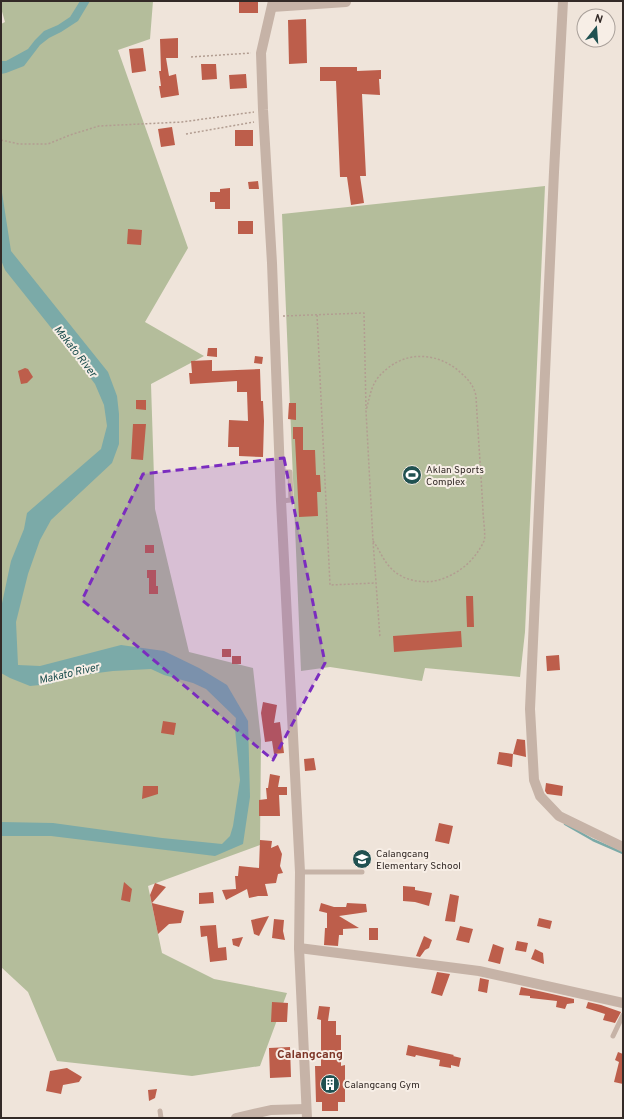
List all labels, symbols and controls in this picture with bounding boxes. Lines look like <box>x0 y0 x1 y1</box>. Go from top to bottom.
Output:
north arrow <box>576 8 616 48</box>
text: N <box>593 12 604 27</box>
water label: Makato River <box>51 323 100 381</box>
sports icon: Aklan Sports Complex <box>401 464 423 486</box>
place label: Aklan Sports Complex <box>426 464 484 489</box>
water label: Makato River <box>38 660 102 688</box>
school or university icon: Calangcang Elementary School <box>351 848 373 870</box>
place label: Calangcang Elementary School <box>376 848 461 873</box>
district label: Calangcang <box>277 1047 343 1063</box>
building icon: Calangcang Gym <box>319 1073 341 1095</box>
place label: Calangcang Gym <box>344 1079 420 1092</box>

